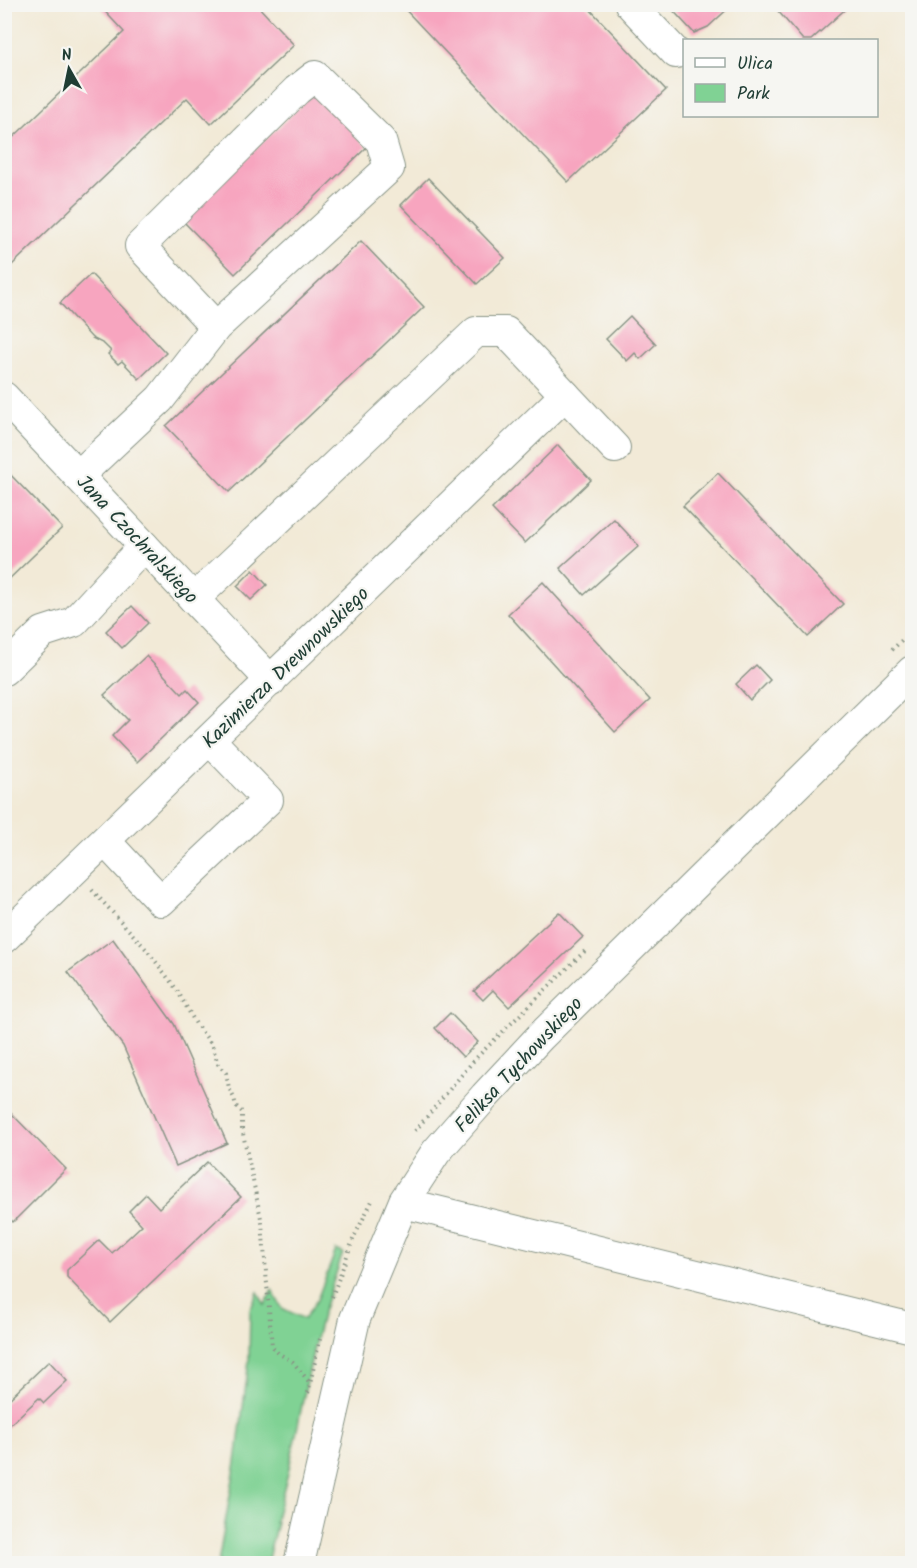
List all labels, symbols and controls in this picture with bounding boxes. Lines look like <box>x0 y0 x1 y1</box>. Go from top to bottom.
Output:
north arrow <box>39 39 99 99</box>
legend <box>683 39 878 117</box>
text: N <box>60 43 74 69</box>
text: Ulica <box>737 50 773 79</box>
text: Park <box>737 80 770 109</box>
street label: Jana Czochralskiego <box>68 468 205 612</box>
street label: Kazimierza Drewnowskiego <box>195 580 378 757</box>
street label: Feliksa Tychowskiego <box>447 990 591 1141</box>

